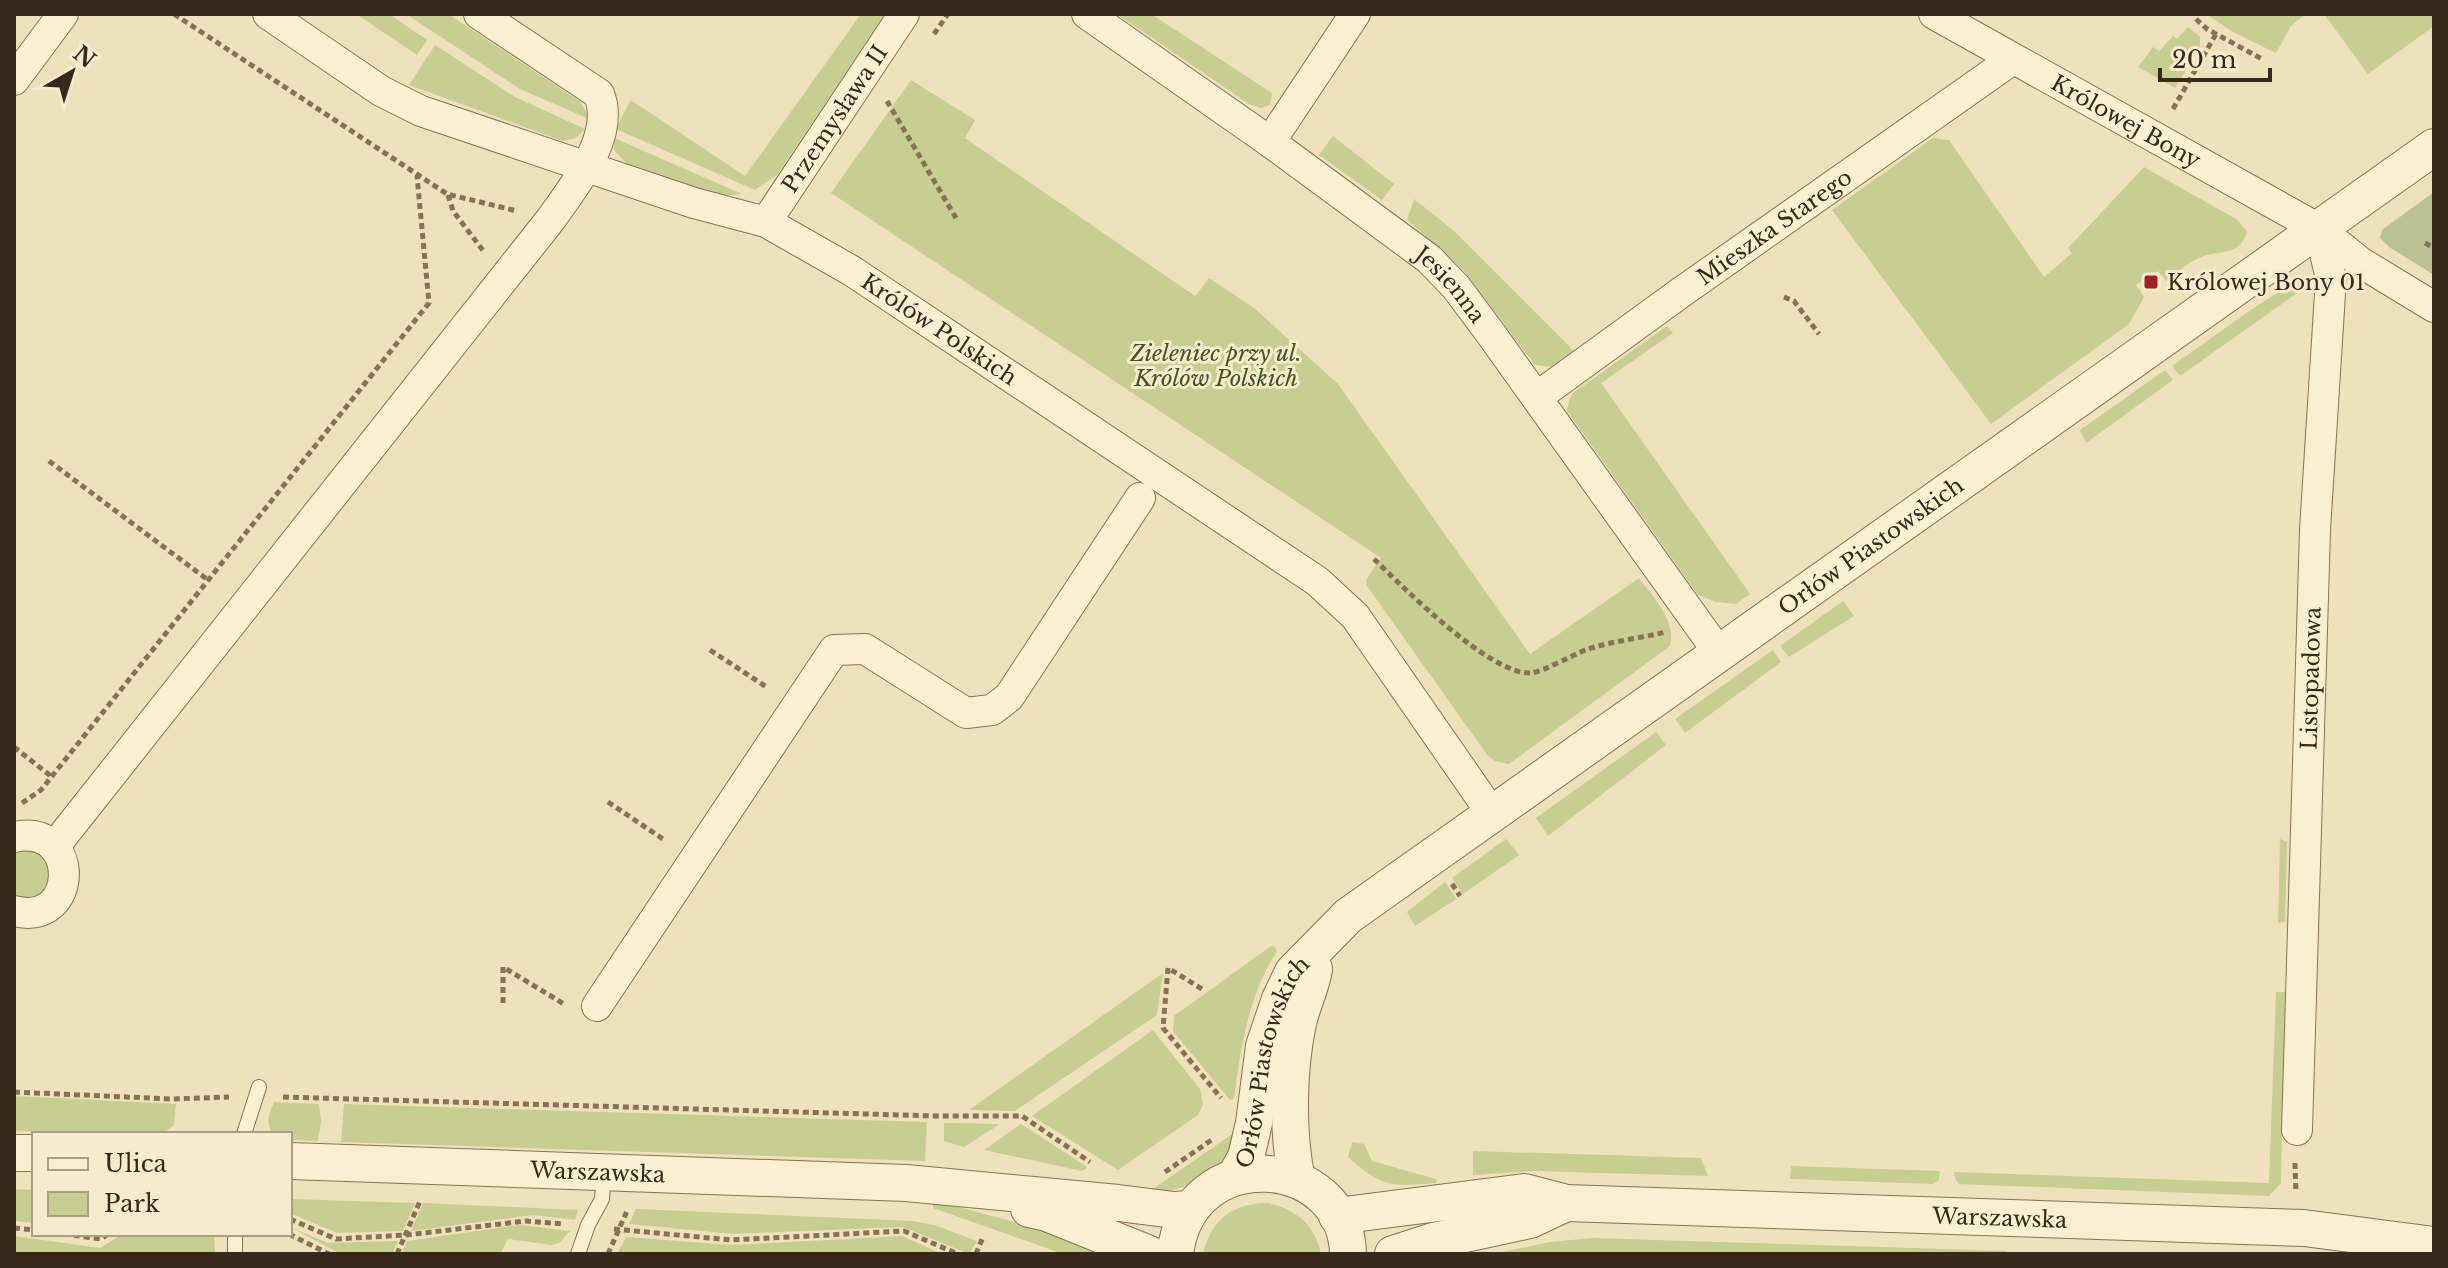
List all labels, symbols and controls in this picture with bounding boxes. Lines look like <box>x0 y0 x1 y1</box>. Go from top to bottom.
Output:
north arrow <box>32 32 112 112</box>
scale bar <box>2160 32 2270 82</box>
text: N <box>68 40 101 74</box>
street label: Przemysława II <box>776 40 893 198</box>
text: 20 m <box>2172 45 2237 74</box>
street label: Królowej Bony <box>2047 69 2206 174</box>
street label: Mieszka Starego <box>1692 163 1857 291</box>
street label: Jesienna <box>1408 238 1492 329</box>
street label: Królów Polskich <box>856 268 1022 391</box>
place label: Królowej Bony 01 <box>2167 269 2365 296</box>
marker: Królowej Bony 01 <box>2142 273 2160 291</box>
park label: Zieleniec przy ul. Królów Polskich <box>1129 340 1302 392</box>
street label: Orłów Piastowskich <box>1773 471 1969 621</box>
street label: Listopadowa <box>2295 606 2326 750</box>
street label: Orłów Piastowskich <box>1229 950 1315 1173</box>
legend <box>32 1132 292 1236</box>
text: Ulica <box>104 1149 168 1178</box>
street label: Warszawska <box>529 1156 667 1188</box>
text: Park <box>104 1189 160 1218</box>
street label: Warszawska <box>1931 1202 2069 1233</box>

